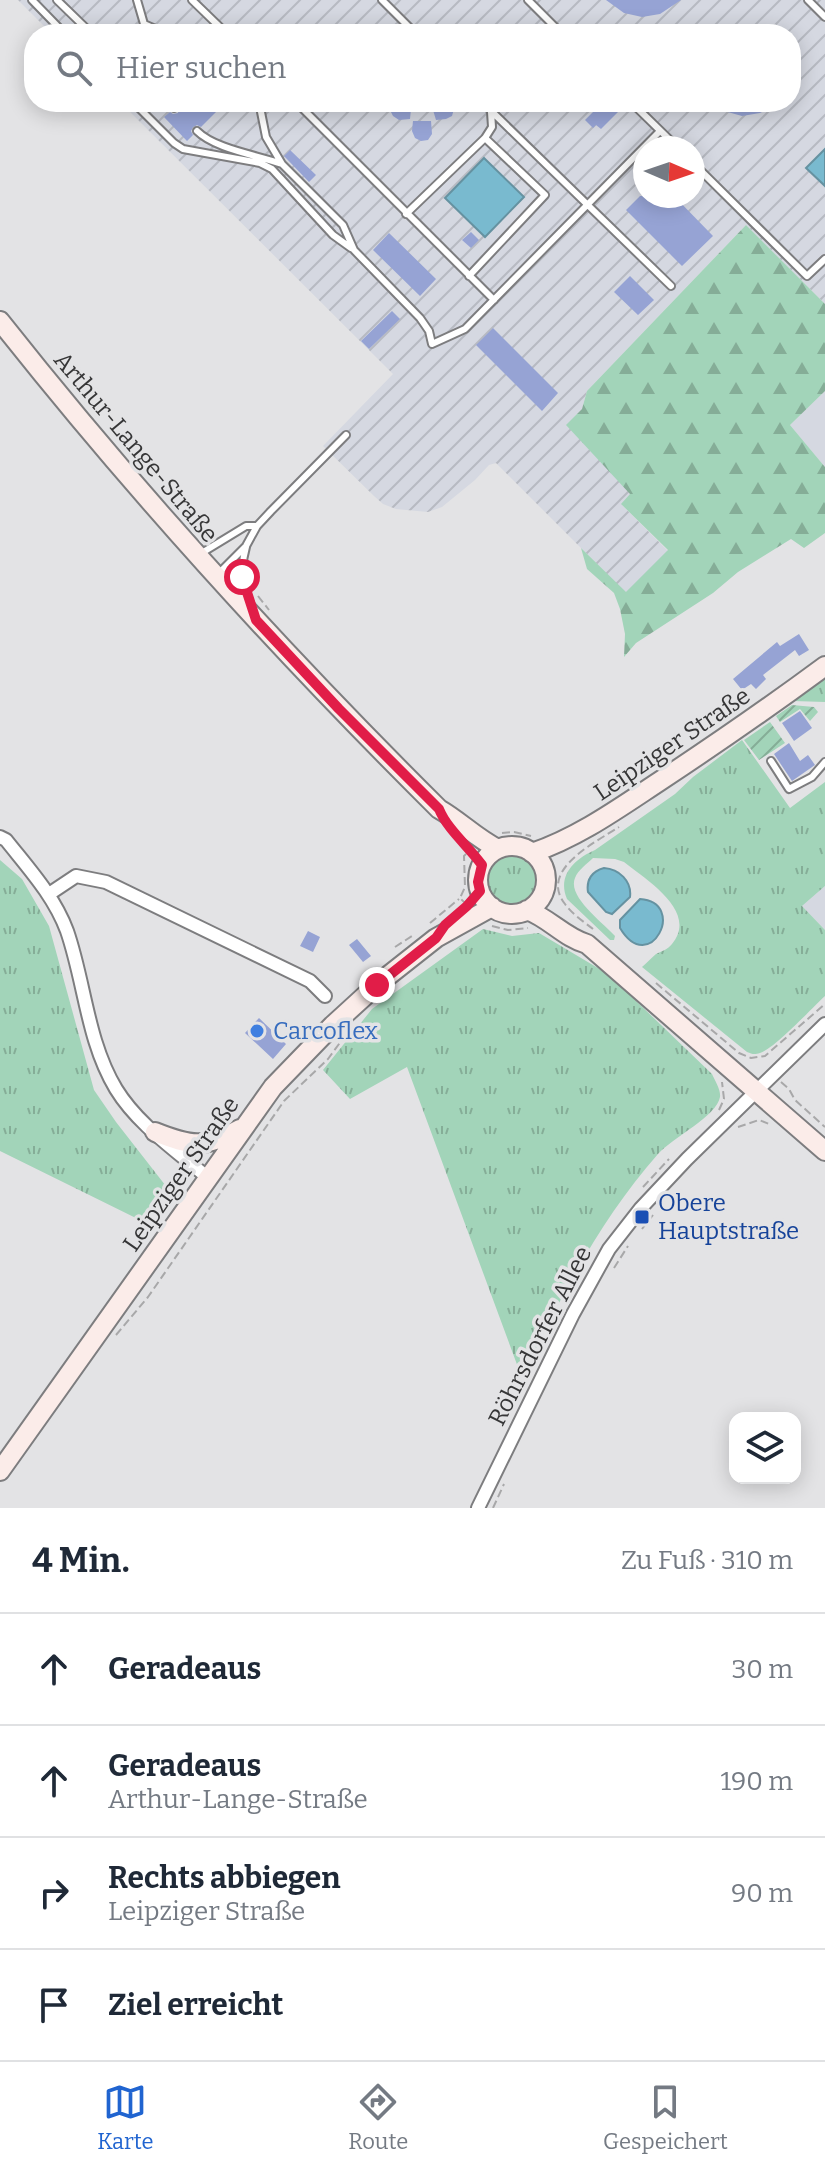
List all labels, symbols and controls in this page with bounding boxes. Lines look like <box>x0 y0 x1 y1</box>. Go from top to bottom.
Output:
search box <box>24 24 801 112</box>
icon: search <box>52 46 96 90</box>
text: Hier suchen <box>116 50 286 86</box>
north arrow <box>633 136 705 208</box>
street label: Arthur-Lange-Straße <box>48 346 224 548</box>
route start <box>224 559 260 595</box>
street label: Leipziger Straße <box>589 681 755 807</box>
route end <box>359 967 395 1003</box>
place label: Carcoflex <box>273 1017 378 1045</box>
marker: Carcoflex <box>248 1022 266 1040</box>
street label: Leipziger Straße <box>117 1091 245 1257</box>
place label: Obere Hauptstraße <box>658 1189 799 1245</box>
marker: Obere Hauptstraße <box>633 1208 651 1226</box>
street label: Röhrsdorfer Allee <box>483 1242 597 1430</box>
map controls <box>729 1412 801 1484</box>
button: layers <box>729 1412 801 1484</box>
text: 4 Min. <box>32 1540 130 1581</box>
text: Zu Fuß · 310 m <box>621 1545 793 1576</box>
icon: ahead <box>32 1647 76 1691</box>
text: Geradeaus <box>108 1651 261 1687</box>
text: 30 m <box>732 1654 793 1685</box>
text: Geradeaus <box>108 1748 261 1784</box>
icon: ahead <box>32 1759 76 1803</box>
text: 190 m <box>721 1766 793 1797</box>
text: Arthur-Lange-Straße <box>108 1784 368 1815</box>
text: Rechts abbiegen <box>108 1860 341 1896</box>
icon: right <box>32 1871 76 1915</box>
text: 90 m <box>731 1878 793 1909</box>
text: Leipziger Straße <box>108 1896 305 1927</box>
icon: arrive <box>32 1983 76 2027</box>
text: Ziel erreicht <box>108 1987 283 2023</box>
tab: Karte <box>97 2080 153 2155</box>
tab: Route <box>348 2080 408 2155</box>
tab: Gespeichert <box>603 2080 728 2155</box>

